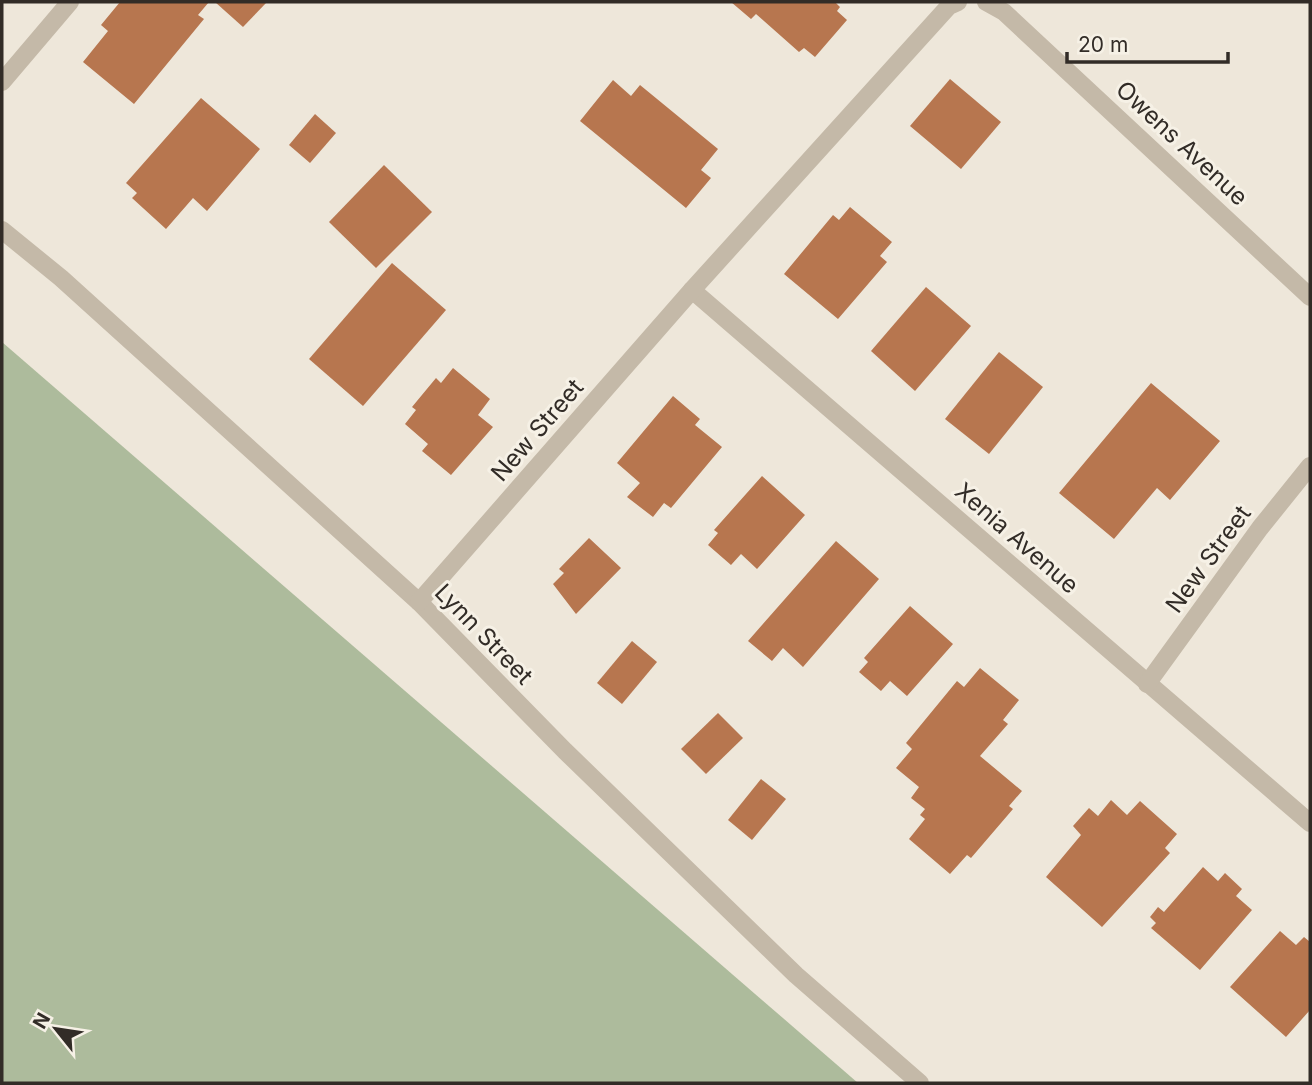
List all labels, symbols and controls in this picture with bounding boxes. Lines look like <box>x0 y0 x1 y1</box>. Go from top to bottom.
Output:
scale bar <box>1067 21 1228 65</box>
text: 20 m <box>1078 32 1128 57</box>
street label: Owens Avenue <box>1110 75 1254 211</box>
street label: New Street <box>485 373 589 487</box>
street label: Xenia Avenue <box>949 476 1085 600</box>
street label: New Street <box>1159 499 1257 618</box>
street label: Lynn Street <box>429 578 539 690</box>
north arrow <box>21 994 91 1064</box>
text: N <box>28 1009 55 1033</box>

